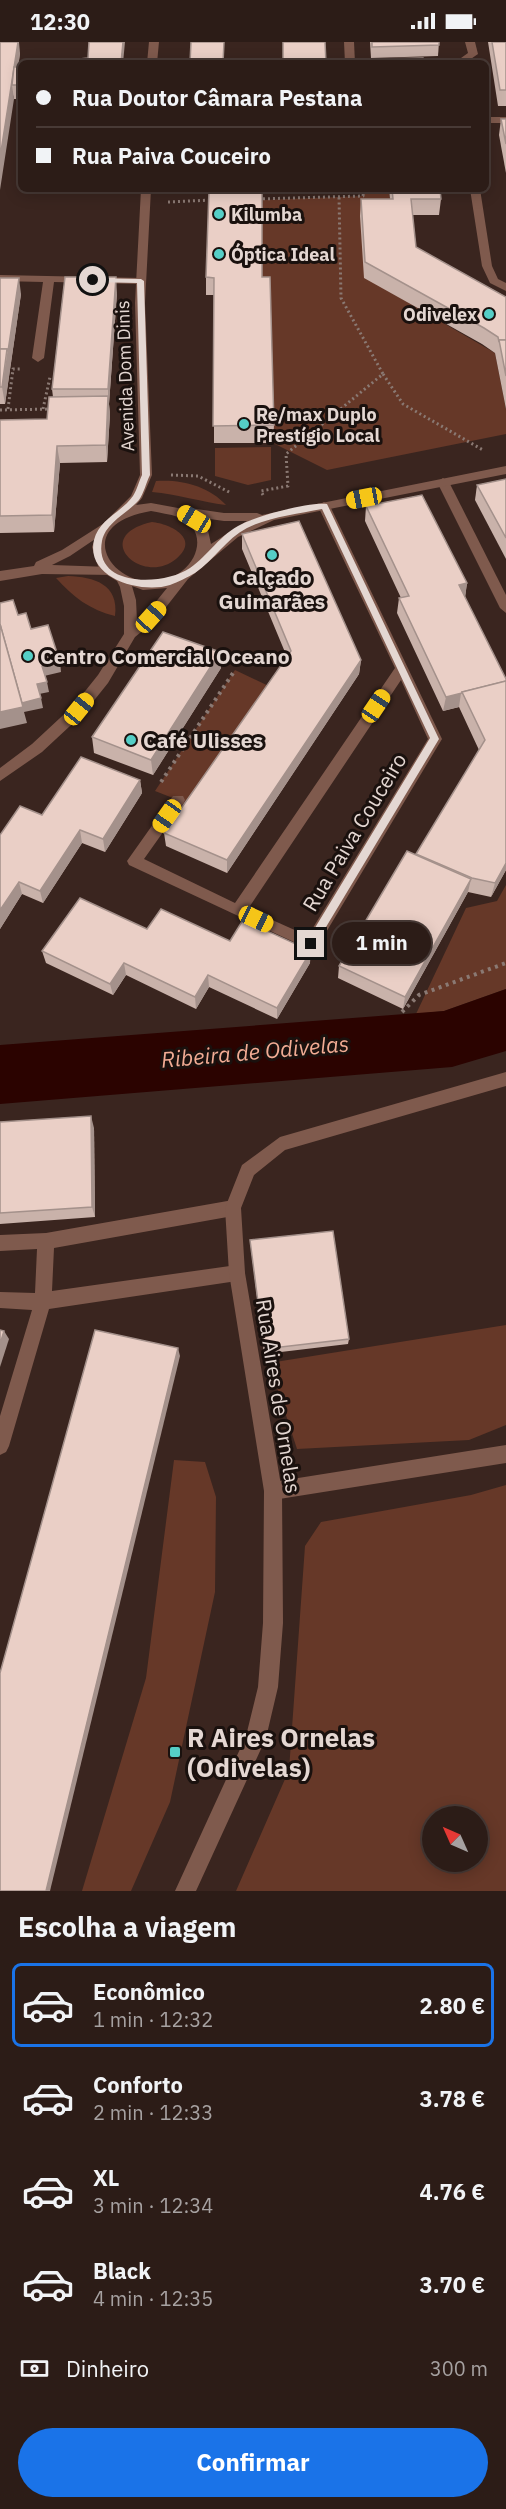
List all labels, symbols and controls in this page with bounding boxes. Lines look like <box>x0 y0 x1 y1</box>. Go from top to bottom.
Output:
text: 12:30 <box>30 7 90 36</box>
text: Rua Doutor Câmara Pestana <box>72 83 363 112</box>
text: Rua Paiva Couceiro <box>72 141 271 170</box>
place label: Kilumba <box>231 203 302 226</box>
marker: Kilumba <box>212 207 226 221</box>
place label: Óptica Ideal <box>231 243 336 266</box>
marker: Óptica Ideal <box>212 247 226 261</box>
route start <box>79 266 106 293</box>
street label: Avenida Dom Dinis <box>111 300 139 452</box>
place label: Odivelex <box>403 303 477 326</box>
marker: Odivelex <box>482 307 496 321</box>
place label: Re/max Duplo Prestígio Local <box>256 403 380 447</box>
marker: Re/max Duplo Prestígio Local <box>237 417 251 431</box>
car <box>345 486 383 510</box>
car <box>174 502 214 536</box>
marker: Calçado Guimarães <box>265 548 279 562</box>
place label: Calçado Guimarães <box>219 563 325 615</box>
car <box>132 598 170 636</box>
place label: Centro Comercial Oceano <box>40 642 290 670</box>
marker: Centro Comercial Oceano <box>21 649 35 663</box>
car <box>358 686 394 726</box>
car <box>61 689 97 729</box>
place label: Café Ulisses <box>143 726 263 754</box>
marker: Café Ulisses <box>124 733 138 747</box>
street label: Rua Paiva Couceiro <box>296 748 412 916</box>
car <box>149 796 185 836</box>
car <box>236 903 276 935</box>
callout: 1 min <box>332 923 431 965</box>
text: 1 min <box>355 929 408 956</box>
route end <box>297 930 324 957</box>
water label: Ribeira de Odivelas <box>160 1028 350 1074</box>
street label: Rua Aires de Ornelas <box>250 1297 308 1495</box>
place label: R Aires Ornelas (Odivelas) <box>187 1720 375 1784</box>
marker: R Aires Ornelas (Odivelas) <box>168 1745 182 1759</box>
north arrow <box>422 1806 488 1872</box>
map controls <box>422 1806 488 1872</box>
text: Escolha a viagem <box>18 1909 236 1944</box>
text: Econômico <box>93 1977 205 2006</box>
icon: car <box>21 1978 75 2032</box>
text: 2.80 € <box>420 1991 485 2020</box>
text: 1 min · 12:32 <box>93 2006 213 2033</box>
text: Conforto <box>93 2070 183 2099</box>
icon: car <box>21 2071 75 2125</box>
text: 3.78 € <box>420 2084 485 2113</box>
text: 2 min · 12:33 <box>93 2099 213 2126</box>
text: XL <box>93 2163 119 2192</box>
icon: car <box>21 2164 75 2218</box>
text: 4.76 € <box>420 2177 485 2206</box>
text: 3 min · 12:34 <box>93 2192 213 2219</box>
text: Black <box>93 2256 151 2285</box>
icon: car <box>21 2257 75 2311</box>
text: 3.70 € <box>420 2270 485 2299</box>
text: 4 min · 12:35 <box>93 2285 213 2312</box>
icon: cash <box>18 2352 51 2385</box>
text: Dinheiro <box>66 2354 149 2383</box>
text: 300 m <box>430 2355 488 2382</box>
button: Confirmar <box>18 2428 488 2497</box>

